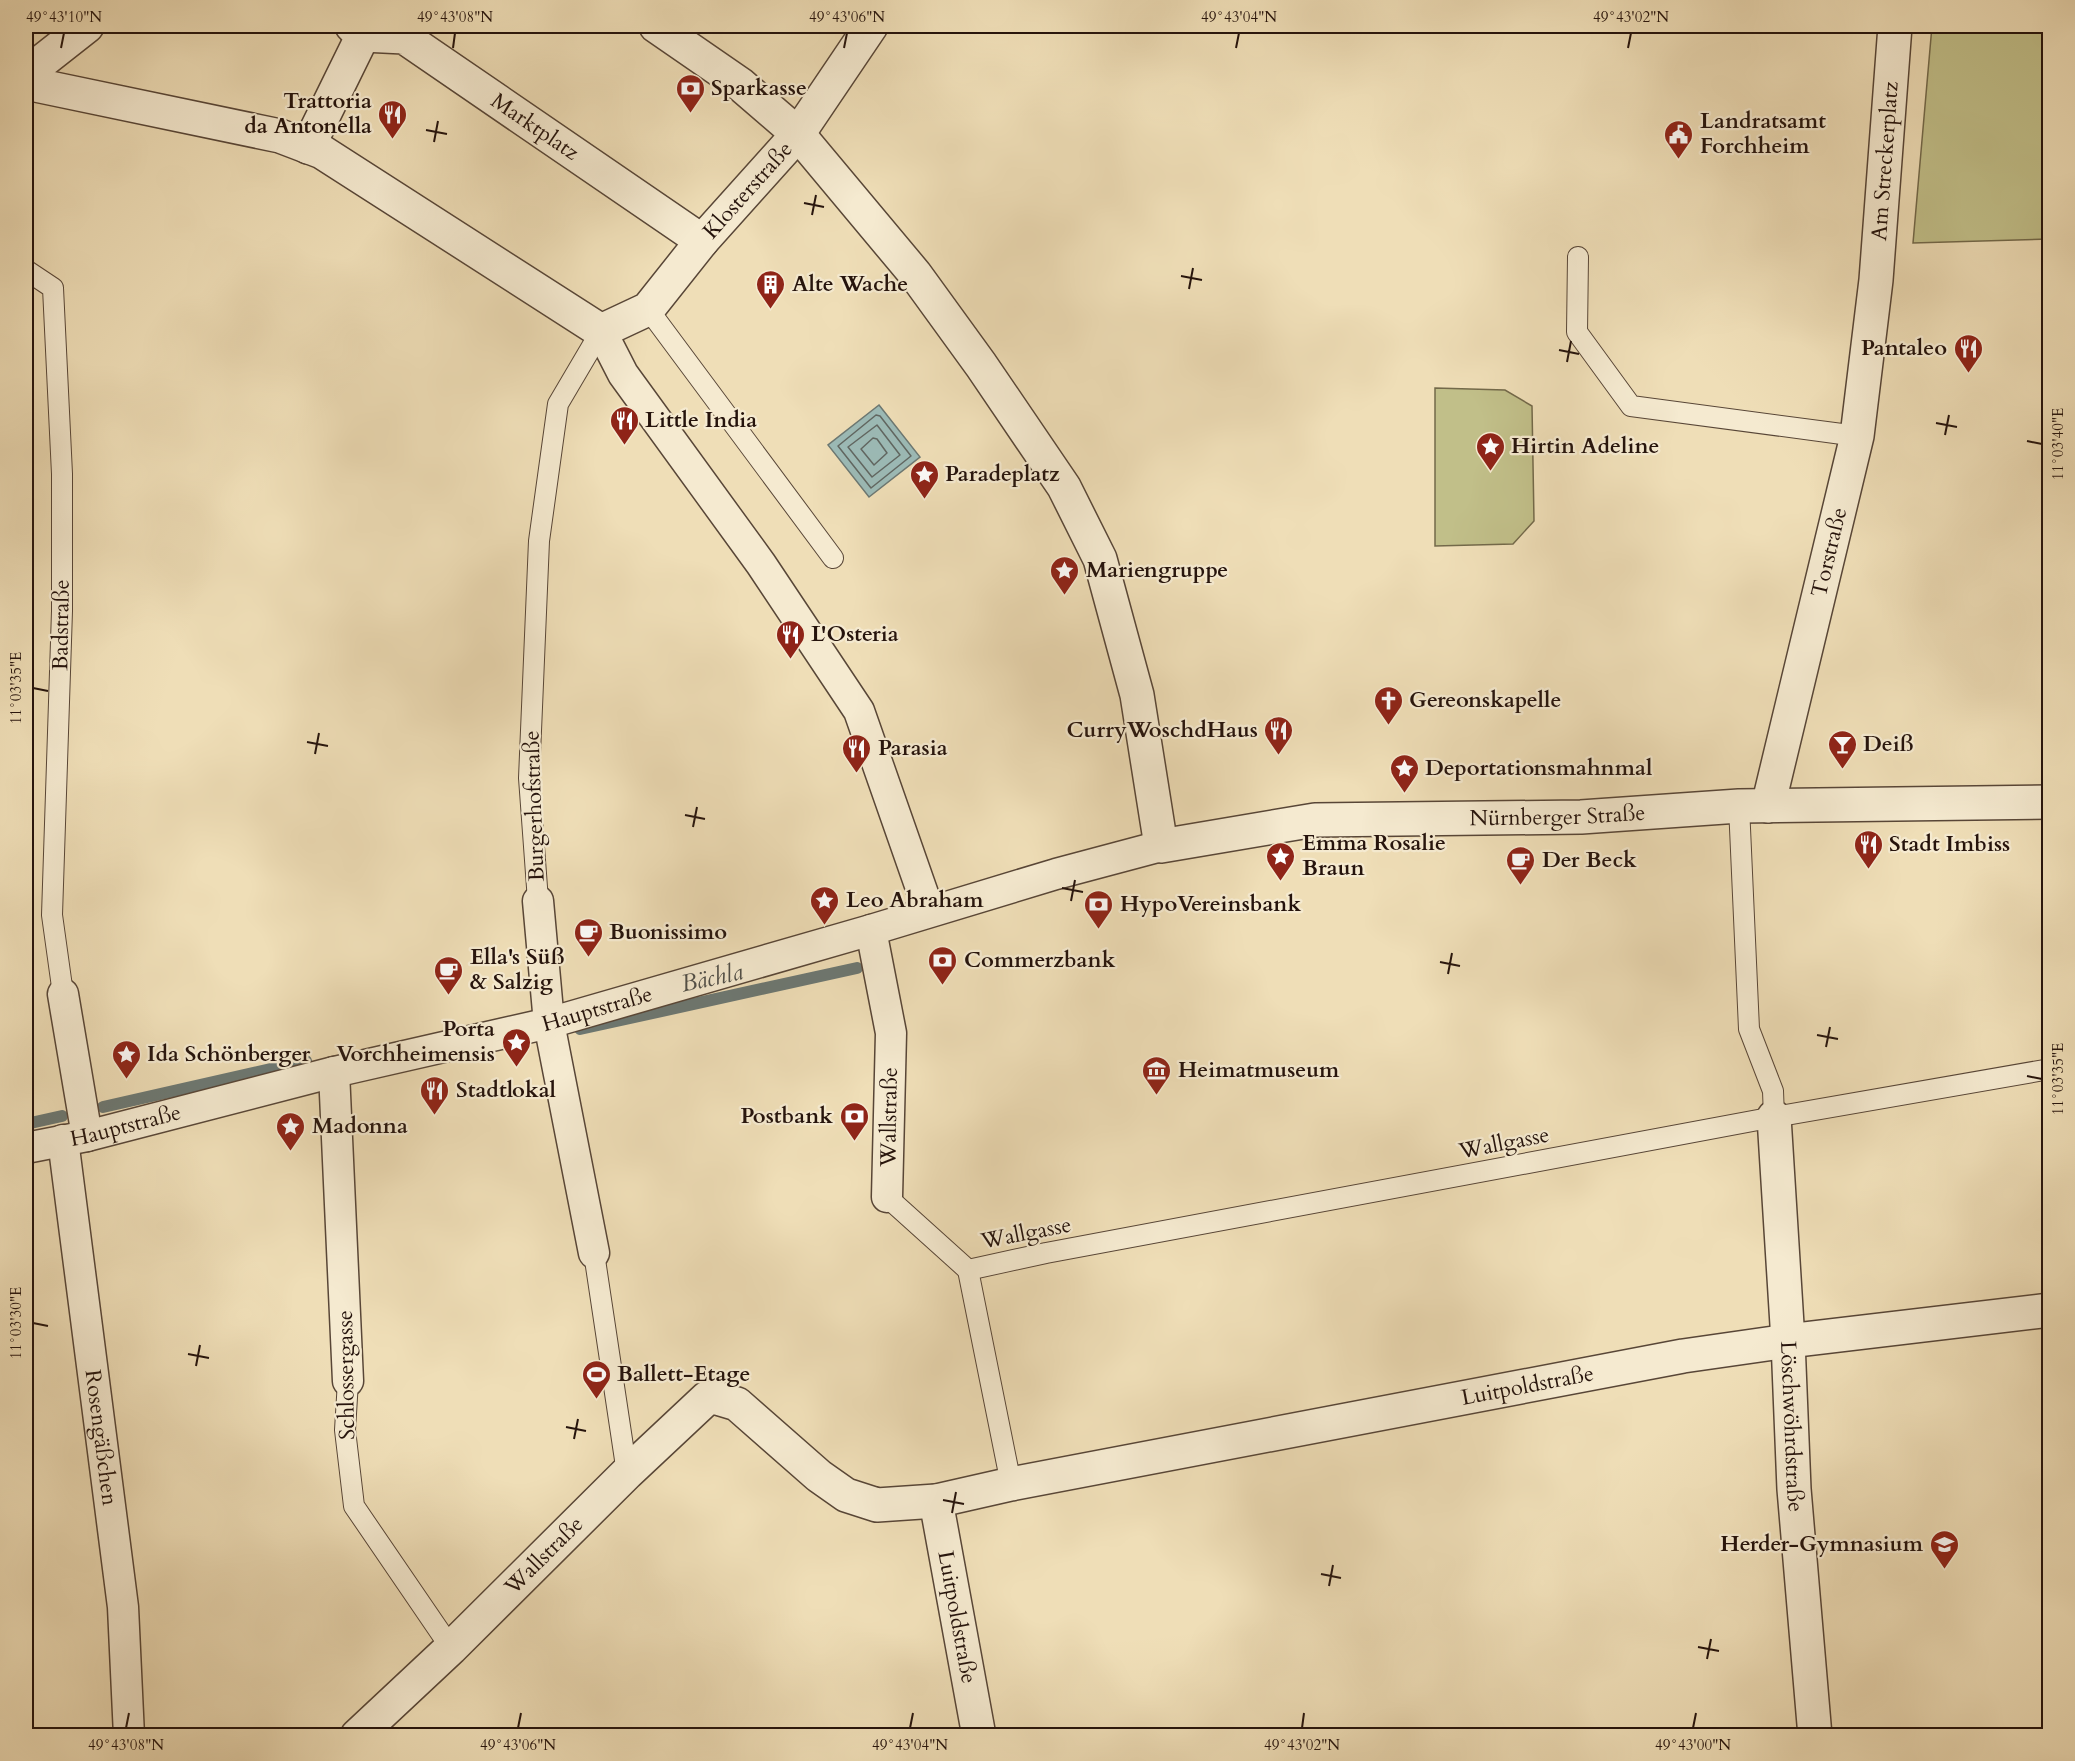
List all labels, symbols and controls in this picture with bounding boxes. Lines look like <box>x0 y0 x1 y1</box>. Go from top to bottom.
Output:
text: 49°43'10"N <box>26 7 102 27</box>
text: 49°43'08"N <box>417 7 493 27</box>
text: 49°43'06"N <box>809 7 885 27</box>
text: 49°43'04"N <box>1201 7 1277 27</box>
text: 49°43'02"N <box>1593 7 1669 27</box>
bank icon: Sparkasse <box>674 72 706 114</box>
place label: Sparkasse <box>711 73 807 103</box>
street label: Am Streckerplatz <box>1864 80 1906 242</box>
place label: Trattoria da Antonella <box>244 86 372 141</box>
street label: Marktplatz <box>485 86 585 168</box>
restaurant icon: Trattoria da Antonella <box>377 98 409 140</box>
place label: Landratsamt Forchheim <box>1700 106 1826 161</box>
public building icon: Landratsamt Forchheim <box>1663 118 1695 160</box>
street label: Klosterstraße <box>696 135 799 245</box>
building icon: Alte Wache <box>755 268 787 310</box>
place label: Alte Wache <box>792 269 908 299</box>
restaurant icon: Pantaleo <box>1952 332 1984 374</box>
place label: Pantaleo <box>1861 333 1947 363</box>
restaurant icon: Little India <box>608 404 640 446</box>
place label: Little India <box>645 405 757 435</box>
text: 11°03'40"E <box>2048 408 2068 480</box>
place icon: Hirtin Adeline <box>1474 430 1506 472</box>
place label: Hirtin Adeline <box>1511 431 1659 461</box>
place icon: Paradeplatz <box>908 458 940 500</box>
place label: Paradeplatz <box>945 459 1060 489</box>
street label: Torstraße <box>1804 504 1854 600</box>
place icon: Mariengruppe <box>1049 554 1081 596</box>
place label: Mariengruppe <box>1086 555 1228 585</box>
street label: Badstraße <box>45 579 77 671</box>
restaurant icon: L'Osteria <box>774 618 806 660</box>
place label: L'Osteria <box>811 619 899 649</box>
text: 11°03'35"E <box>6 652 26 724</box>
church icon: Gereonskapelle <box>1372 684 1404 726</box>
place label: Gereonskapelle <box>1409 685 1561 715</box>
restaurant icon: CurryWoschdHaus <box>1263 714 1295 756</box>
place label: CurryWoschdHaus <box>1067 715 1258 745</box>
bar icon: Deiß <box>1826 728 1858 770</box>
place label: Deiß <box>1863 729 1914 759</box>
street label: Burgerhofstraße <box>516 730 552 882</box>
restaurant icon: Parasia <box>841 732 873 774</box>
place label: Parasia <box>878 733 948 763</box>
place icon: Deportationsmahnmal <box>1388 752 1420 794</box>
place label: Deportationsmahnmal <box>1425 753 1653 783</box>
street label: Nürnberger Straße <box>1469 798 1646 833</box>
place label: Emma Rosalie Braun <box>1302 828 1446 883</box>
restaurant icon: Stadt Imbiss <box>1852 828 1884 870</box>
place label: Stadt Imbiss <box>1889 829 2010 859</box>
place icon: Emma Rosalie Braun <box>1265 840 1297 882</box>
cafe icon: Der Beck <box>1505 844 1537 886</box>
place label: Der Beck <box>1542 845 1637 875</box>
place icon: Leo Abraham <box>809 884 841 926</box>
place label: Leo Abraham <box>846 885 984 915</box>
bank icon: HypoVereinsbank <box>1083 888 1115 930</box>
place label: HypoVereinsbank <box>1120 889 1302 919</box>
cafe icon: Buonissimo <box>572 916 604 958</box>
place label: Buonissimo <box>609 917 727 947</box>
place label: Ella's Süß & Salzig <box>470 942 565 997</box>
bank icon: Commerzbank <box>927 944 959 986</box>
place label: Commerzbank <box>964 945 1116 975</box>
cafe icon: Ella's Süß & Salzig <box>433 954 465 996</box>
water label: Bächla <box>678 955 746 1001</box>
street label: Hauptstraße <box>538 979 656 1039</box>
place label: Porta Vorchheimensis <box>336 1014 495 1069</box>
place icon: Porta Vorchheimensis <box>500 1026 532 1068</box>
place icon: Ida Schönberger <box>110 1038 142 1080</box>
place label: Ida Schönberger <box>147 1039 310 1069</box>
text: 11°03'35"E <box>2048 1043 2068 1115</box>
museum icon: Heimatmuseum <box>1141 1054 1173 1096</box>
place label: Heimatmuseum <box>1178 1055 1340 1085</box>
street label: Wallstraße <box>873 1067 905 1168</box>
restaurant icon: Stadtlokal <box>419 1074 451 1116</box>
place label: Stadtlokal <box>456 1075 557 1105</box>
street label: Hauptstraße <box>67 1097 184 1154</box>
bank icon: Postbank <box>838 1100 870 1142</box>
place label: Postbank <box>741 1101 833 1131</box>
place icon: Madonna <box>275 1110 307 1152</box>
place label: Madonna <box>312 1111 408 1141</box>
street label: Wallgasse <box>1455 1120 1552 1167</box>
street label: Wallgasse <box>977 1210 1074 1257</box>
text: 11°03'30"E <box>6 1287 26 1359</box>
street label: Schlossergasse <box>330 1310 362 1440</box>
street label: Löschwöhrdstraße <box>1773 1340 1811 1513</box>
sports icon: Ballett-Etage <box>580 1358 612 1400</box>
street label: Luitpoldstraße <box>1459 1358 1596 1413</box>
place label: Ballett-Etage <box>617 1359 750 1389</box>
street label: Rosengäßchen <box>78 1368 125 1508</box>
street label: Wallstraße <box>497 1510 590 1602</box>
school or university icon: Herder-Gymnasium <box>1928 1528 1960 1570</box>
place label: Herder-Gymnasium <box>1720 1529 1924 1559</box>
street label: Luitpoldstraße <box>930 1548 984 1686</box>
text: 49°43'08"N <box>88 1735 164 1755</box>
text: 49°43'06"N <box>480 1735 556 1755</box>
text: 49°43'04"N <box>872 1735 948 1755</box>
text: 49°43'02"N <box>1264 1735 1340 1755</box>
text: 49°43'00"N <box>1655 1735 1731 1755</box>

